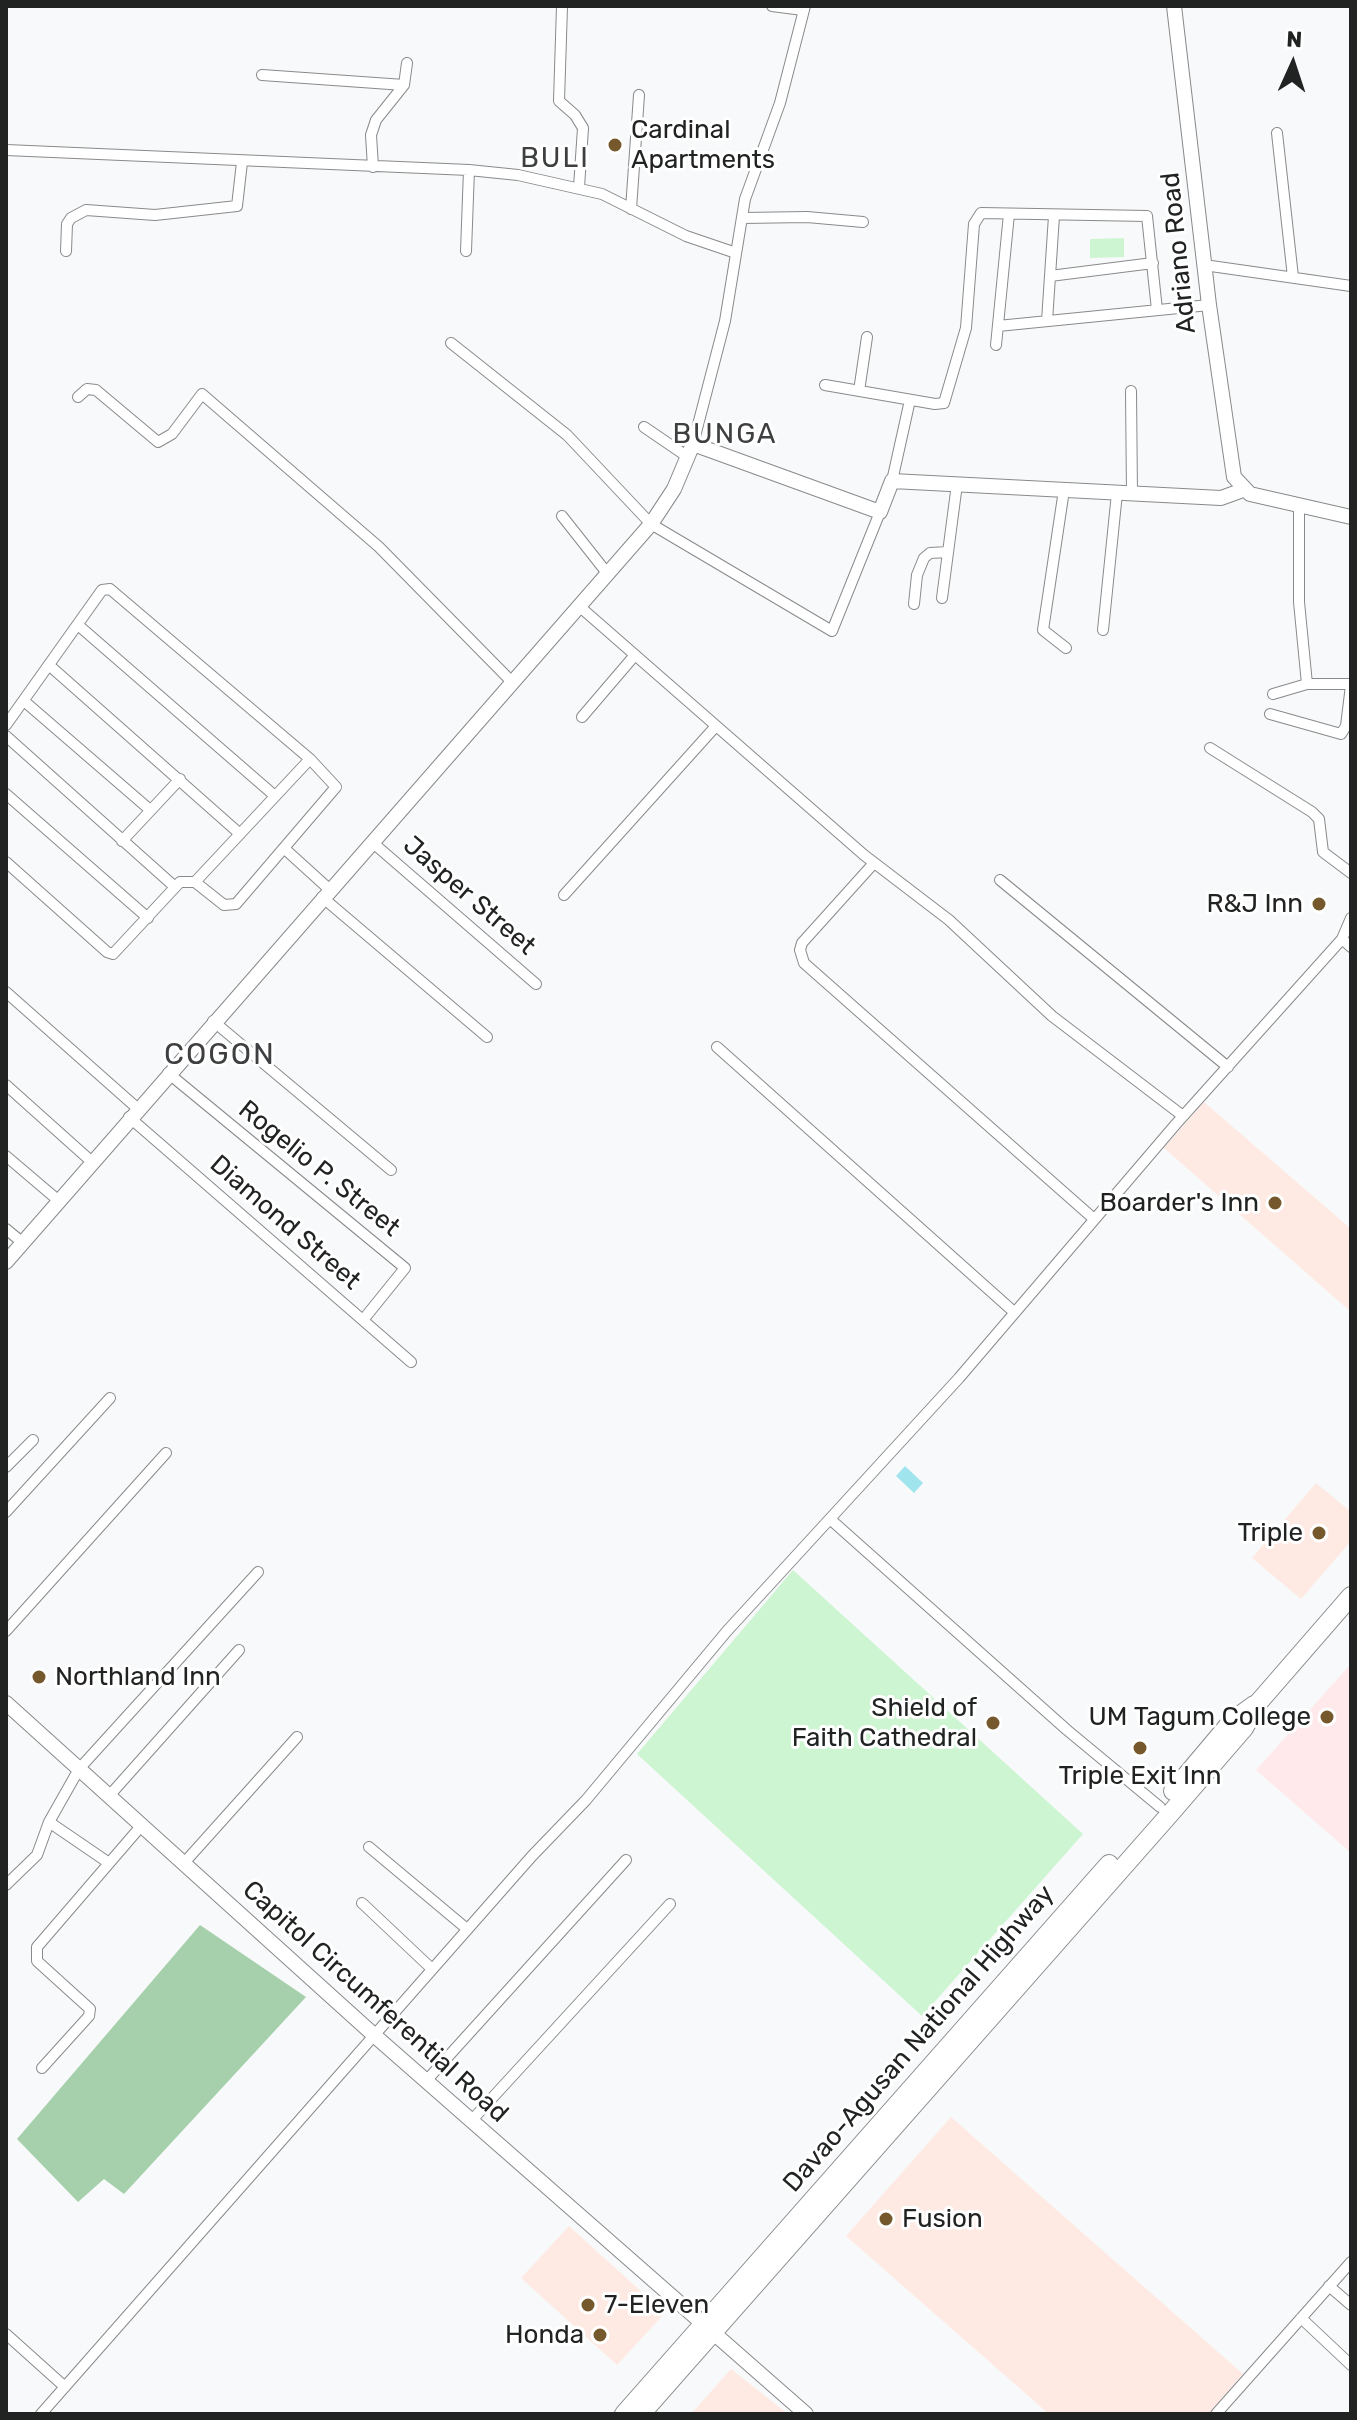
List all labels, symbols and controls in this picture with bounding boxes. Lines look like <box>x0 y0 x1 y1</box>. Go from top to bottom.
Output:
north arrow <box>1253 24 1333 104</box>
text: N <box>1286 26 1303 53</box>
place label: Cardinal Apartments <box>631 114 775 176</box>
marker: Cardinal Apartments <box>606 136 624 154</box>
district label: BULI <box>520 142 590 176</box>
street label: Adriano Road <box>1155 171 1203 335</box>
district label: BUNGA <box>672 418 778 452</box>
street label: Jasper Street <box>396 830 542 962</box>
place label: R&J Inn <box>1206 888 1303 920</box>
marker: R&J Inn <box>1310 895 1328 913</box>
district label: COGON <box>164 1037 276 1073</box>
street label: Rogelio P. Street <box>232 1094 406 1244</box>
street label: Diamond Street <box>203 1149 367 1297</box>
place label: Boarder's Inn <box>1099 1187 1259 1219</box>
marker: Boarder's Inn <box>1266 1194 1284 1212</box>
place label: Triple <box>1238 1517 1303 1549</box>
marker: Triple <box>1310 1524 1328 1542</box>
place label: Northland Inn <box>55 1661 221 1693</box>
marker: Northland Inn <box>30 1668 48 1686</box>
place label: Shield of Faith Cathedral <box>792 1692 977 1754</box>
place label: UM Tagum College <box>1089 1701 1311 1733</box>
marker: UM Tagum College <box>1318 1708 1336 1726</box>
marker: Shield of Faith Cathedral <box>984 1714 1002 1732</box>
marker: Triple Exit Inn <box>1131 1739 1149 1757</box>
place label: Triple Exit Inn <box>1058 1760 1222 1792</box>
street label: Capitol Circumferential Road <box>236 1874 514 2130</box>
street label: Davao-Agusan National Highway <box>777 1879 1061 2199</box>
place label: Fusion <box>902 2203 983 2235</box>
marker: Fusion <box>877 2210 895 2228</box>
place label: 7-Eleven <box>604 2289 709 2321</box>
marker: 7-Eleven <box>579 2296 597 2314</box>
place label: Honda <box>505 2319 584 2351</box>
marker: Honda <box>591 2326 609 2344</box>

